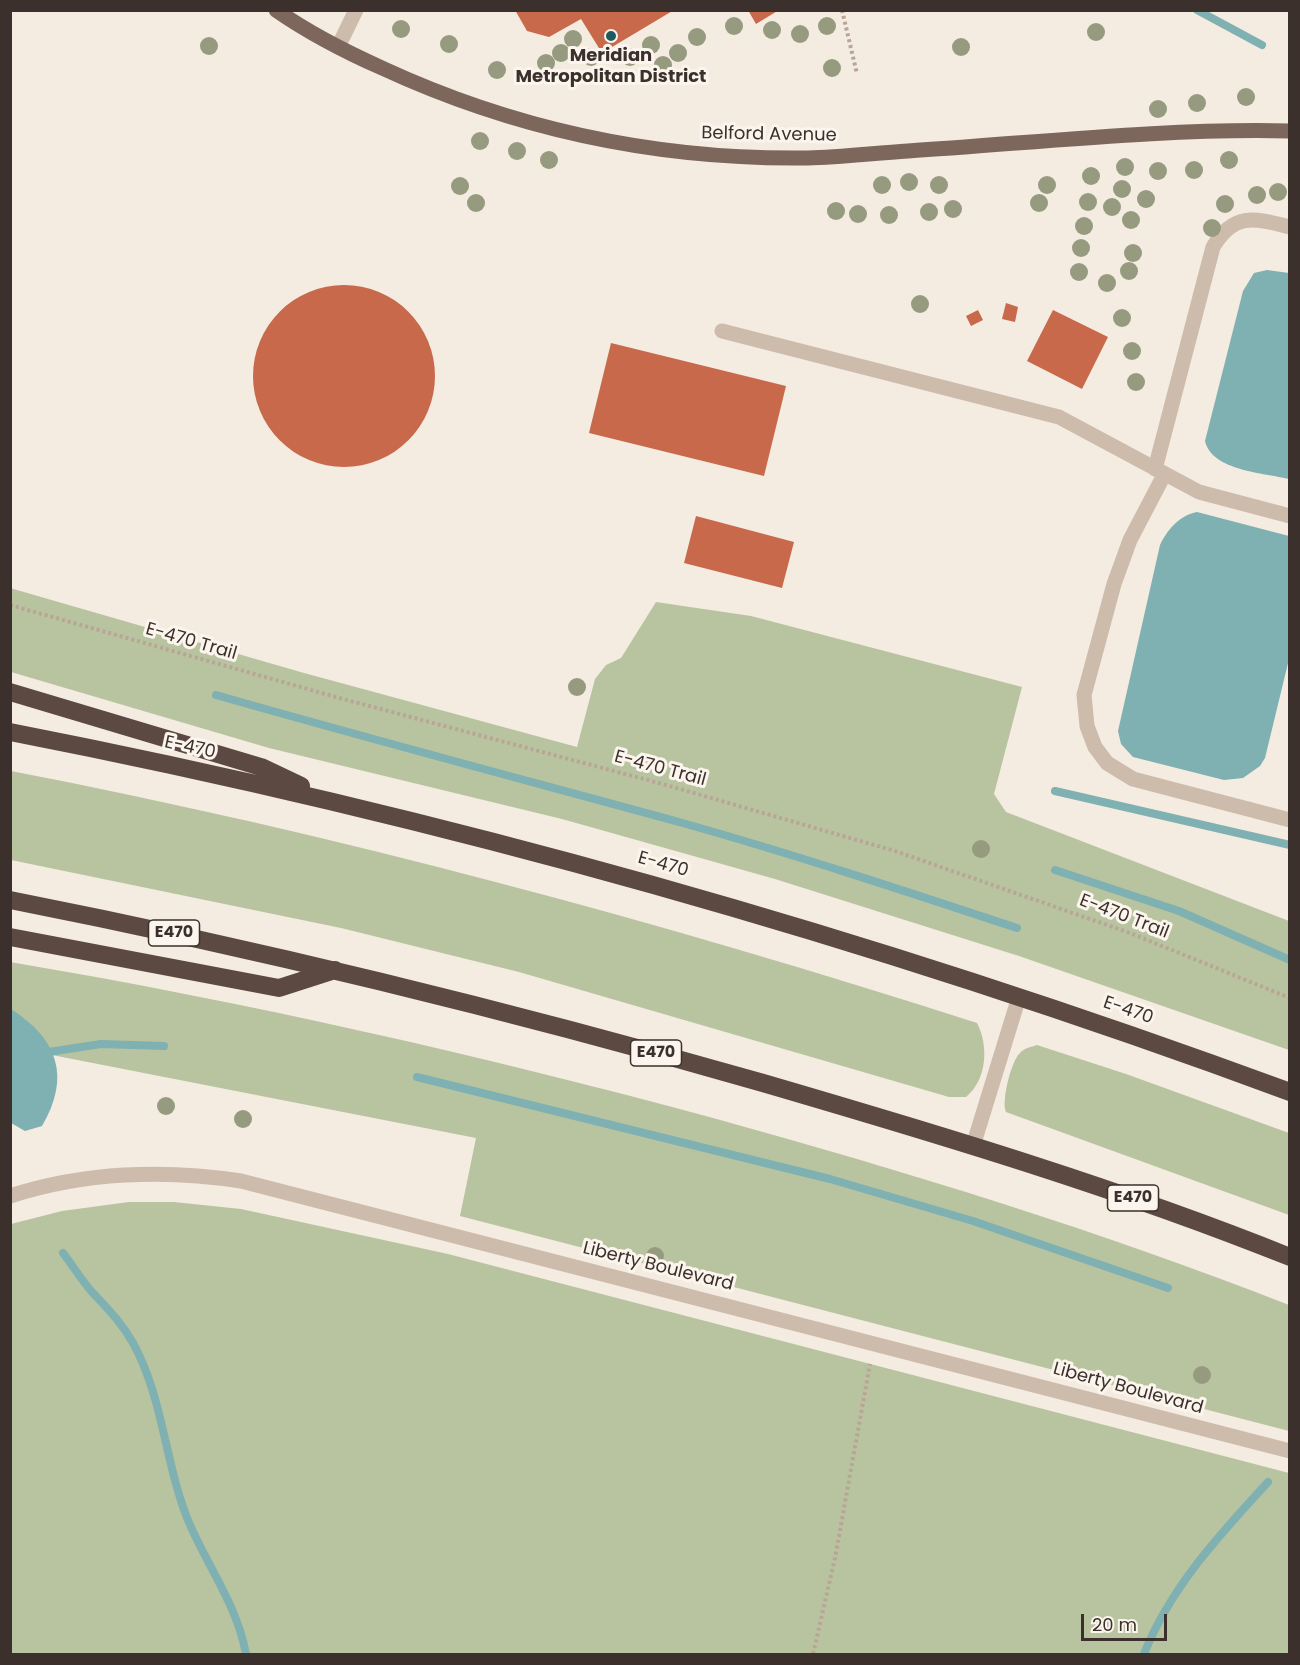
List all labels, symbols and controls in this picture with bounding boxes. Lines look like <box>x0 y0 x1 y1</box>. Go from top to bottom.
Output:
marker: Meridian Metropolitan District <box>604 29 618 43</box>
place label: Meridian Metropolitan District <box>516 45 706 88</box>
street label: Belford Avenue <box>701 123 837 147</box>
street label: E-470 Trail <box>143 619 239 665</box>
street label: E-470 <box>163 732 217 764</box>
street label: E-470 Trail <box>612 746 708 792</box>
street label: E-470 <box>635 848 691 882</box>
street label: E-470 Trail <box>1076 890 1172 944</box>
road number: E470 <box>148 920 200 946</box>
street label: E-470 <box>1100 992 1156 1030</box>
road number: E470 <box>630 1040 682 1066</box>
road number: E470 <box>1108 1185 1158 1211</box>
street label: Liberty Boulevard <box>580 1238 736 1296</box>
street label: Liberty Boulevard <box>1051 1359 1205 1419</box>
scale bar <box>1084 1602 1170 1640</box>
text: 20 m <box>1092 1612 1137 1637</box>

